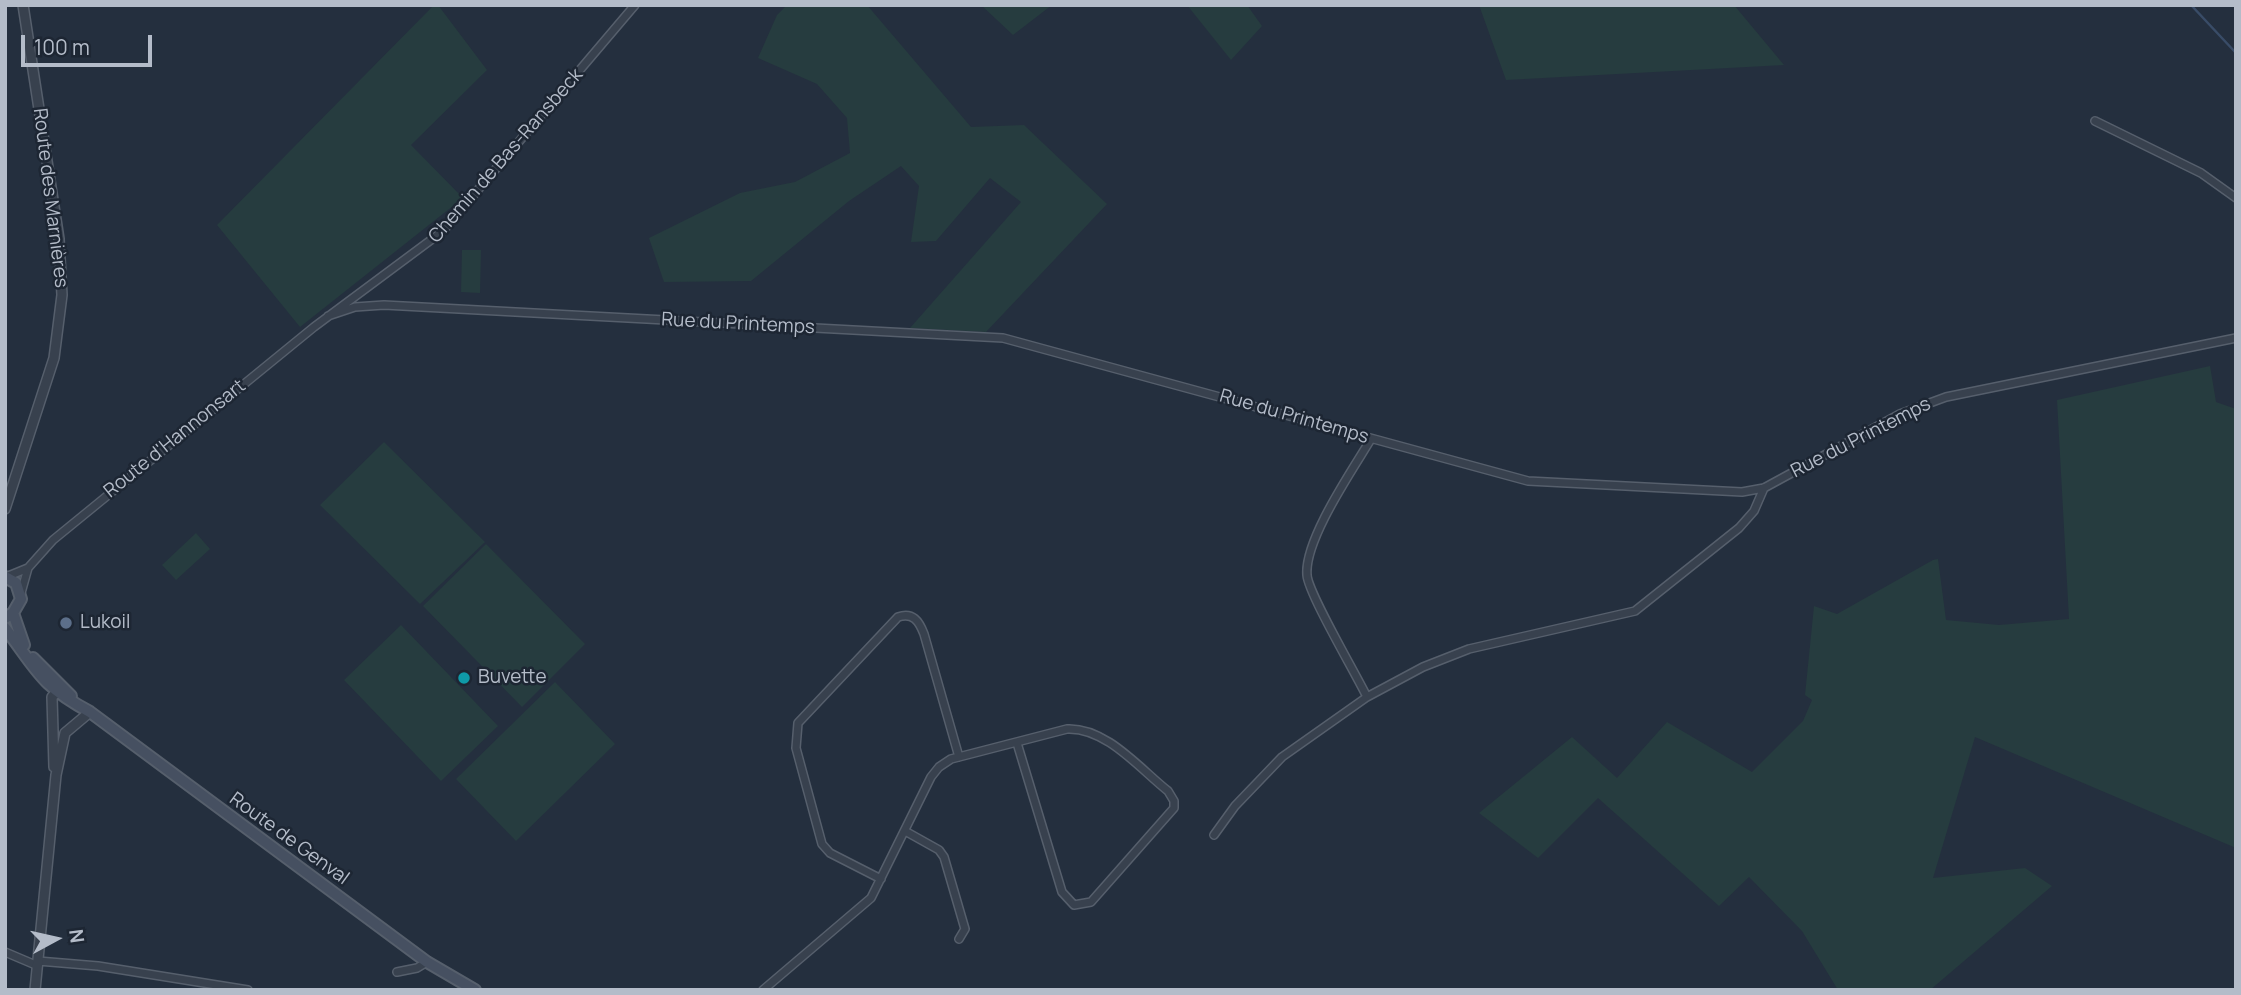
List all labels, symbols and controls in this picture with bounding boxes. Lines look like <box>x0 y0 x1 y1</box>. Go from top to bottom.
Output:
scale bar <box>24 21 156 65</box>
text: 100 m <box>34 33 90 61</box>
street label: Chemin de Bas-Ransbeck <box>424 64 588 248</box>
street label: Route des Marnières <box>28 107 72 289</box>
street label: Rue du Printemps <box>661 309 815 339</box>
street label: Route d'Hannonsart <box>100 375 250 503</box>
street label: Rue du Printemps <box>1217 385 1371 449</box>
street label: Rue du Printemps <box>1787 393 1935 483</box>
place label: Lukoil <box>80 612 130 634</box>
marker: Lukoil <box>58 615 74 631</box>
place label: Buvette <box>478 667 547 689</box>
marker: Buvette <box>456 670 472 686</box>
street label: Route de Genval <box>225 788 353 890</box>
north arrow <box>21 904 91 974</box>
text: N <box>63 928 91 945</box>

